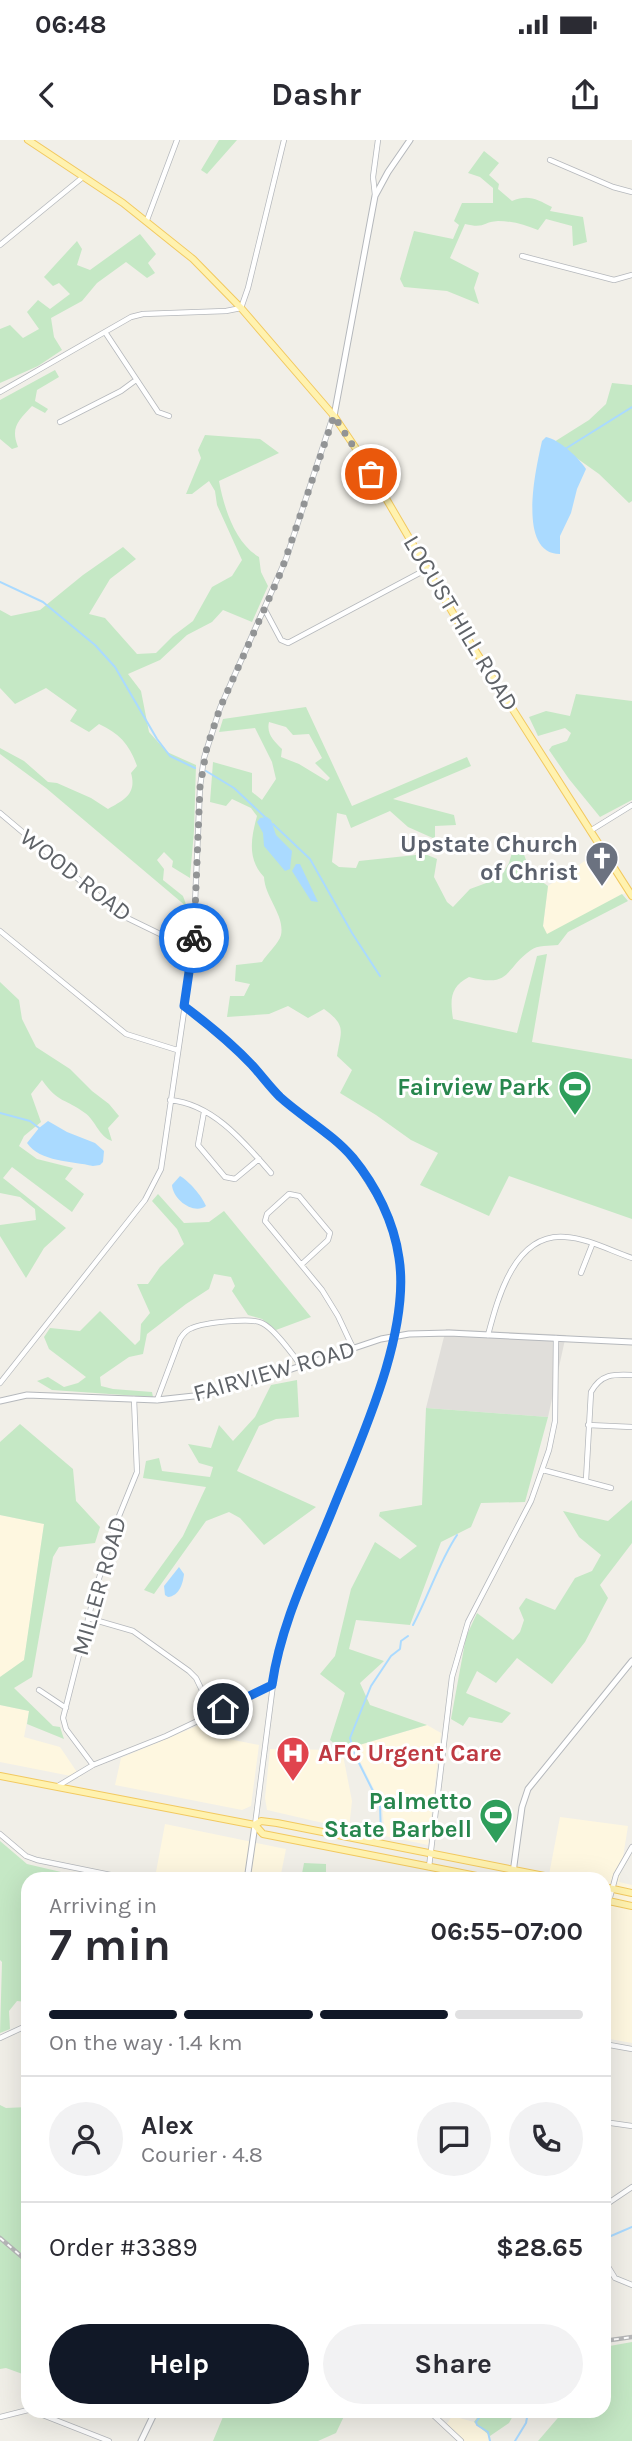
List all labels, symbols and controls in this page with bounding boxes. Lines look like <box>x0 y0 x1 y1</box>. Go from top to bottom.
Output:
text: 06:48 <box>35 9 107 40</box>
icon: back <box>28 76 66 114</box>
text: Dashr <box>271 76 361 113</box>
icon: share <box>566 76 604 114</box>
pin <box>341 444 401 504</box>
icon: bag <box>352 455 390 493</box>
street label: LOCUST HILL ROAD <box>397 530 525 716</box>
street label: WOOD ROAD <box>15 823 137 927</box>
place label: Upstate Church of Christ <box>400 830 578 886</box>
church icon: Upstate Church of Christ <box>583 839 621 888</box>
courier <box>159 903 229 973</box>
icon: bike <box>175 919 213 957</box>
sports icon: Fairview Park <box>556 1068 594 1117</box>
place label: Fairview Park <box>397 1073 550 1101</box>
street label: FAIRVIEW ROAD <box>190 1335 358 1407</box>
street label: MILLER ROAD <box>66 1513 132 1659</box>
pin <box>193 1679 253 1739</box>
icon: home <box>204 1690 242 1728</box>
hospital icon: AFC Urgent Care <box>274 1734 312 1783</box>
place label: AFC Urgent Care <box>318 1739 502 1767</box>
place label: Palmetto State Barbell <box>324 1787 472 1843</box>
sports icon: Palmetto State Barbell <box>477 1796 515 1845</box>
text: Arriving in <box>49 1892 157 1919</box>
text: 06:55–07:00 <box>431 1916 583 1947</box>
text: 7 min <box>49 1918 171 1972</box>
text: On the way · 1.4 km <box>49 2029 243 2056</box>
button: person <box>49 2102 123 2176</box>
button: chat <box>417 2102 491 2176</box>
button: phone <box>509 2102 583 2176</box>
text: Alex <box>141 2110 193 2141</box>
text: Courier · 4.8 <box>141 2141 263 2168</box>
text: Order #3389 <box>49 2232 198 2263</box>
text: $28.65 <box>496 2232 583 2263</box>
button: Help <box>49 2324 309 2404</box>
button: Share <box>323 2324 583 2404</box>

